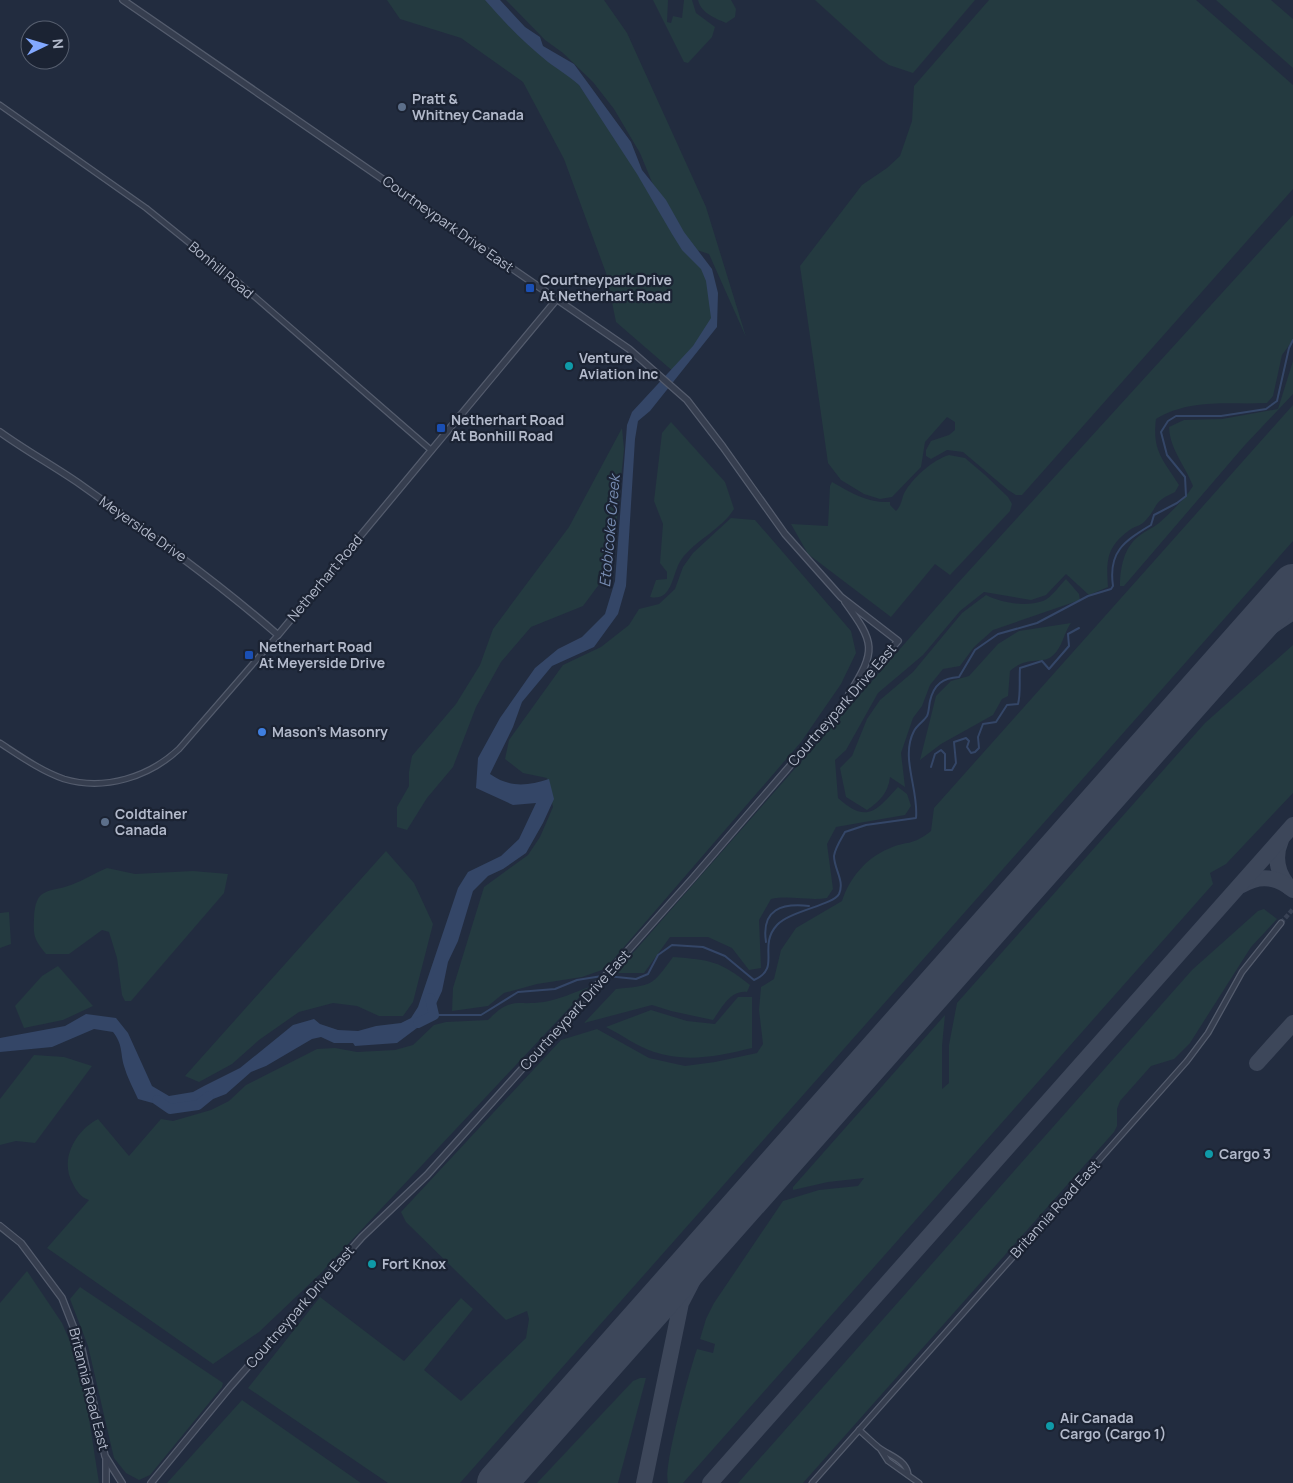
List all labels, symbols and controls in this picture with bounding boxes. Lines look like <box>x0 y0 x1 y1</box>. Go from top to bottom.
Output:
north arrow <box>20 20 70 70</box>
text: N <box>49 38 68 50</box>
place label: Pratt & Whitney Canada <box>412 89 524 124</box>
marker: Pratt & Whitney Canada <box>396 101 408 113</box>
street label: Courtneypark Drive East <box>379 171 518 276</box>
street label: Bonhill Road <box>185 237 258 302</box>
place label: Courtneypark Drive At Netherhart Road <box>540 270 672 305</box>
marker: Courtneypark Drive At Netherhart Road <box>524 282 536 294</box>
place label: Venture Aviation Inc <box>579 348 658 383</box>
marker: Venture Aviation Inc <box>563 360 575 372</box>
place label: Netherhart Road At Bonhill Road <box>451 410 564 445</box>
marker: Netherhart Road At Bonhill Road <box>435 422 447 434</box>
water label: Etobicoke Creek <box>594 471 625 588</box>
street label: Meyerside Drive <box>96 491 191 566</box>
street label: Netherhart Road <box>283 530 366 625</box>
place label: Netherhart Road At Meyerside Drive <box>259 637 385 672</box>
street label: Courtneypark Drive East <box>783 639 900 770</box>
marker: Netherhart Road At Meyerside Drive <box>243 649 255 661</box>
place label: Mason's Masonry <box>272 722 388 741</box>
marker: Mason's Masonry <box>256 726 268 738</box>
place label: Coldtainer Canada <box>115 804 188 839</box>
marker: Coldtainer Canada <box>99 816 111 828</box>
street label: Courtneypark Drive East <box>515 945 634 1074</box>
place label: Cargo 3 <box>1219 1144 1271 1163</box>
marker: Cargo 3 <box>1203 1148 1215 1160</box>
street label: Britannia Road East <box>1006 1155 1104 1262</box>
street label: Courtneypark Drive East <box>241 1241 358 1372</box>
place label: Fort Knox <box>382 1254 446 1273</box>
marker: Fort Knox <box>366 1258 378 1270</box>
street label: Britannia Road East <box>65 1326 114 1452</box>
place label: Air Canada Cargo (Cargo 1) <box>1060 1408 1166 1443</box>
marker: Air Canada Cargo (Cargo 1) <box>1044 1420 1056 1432</box>

